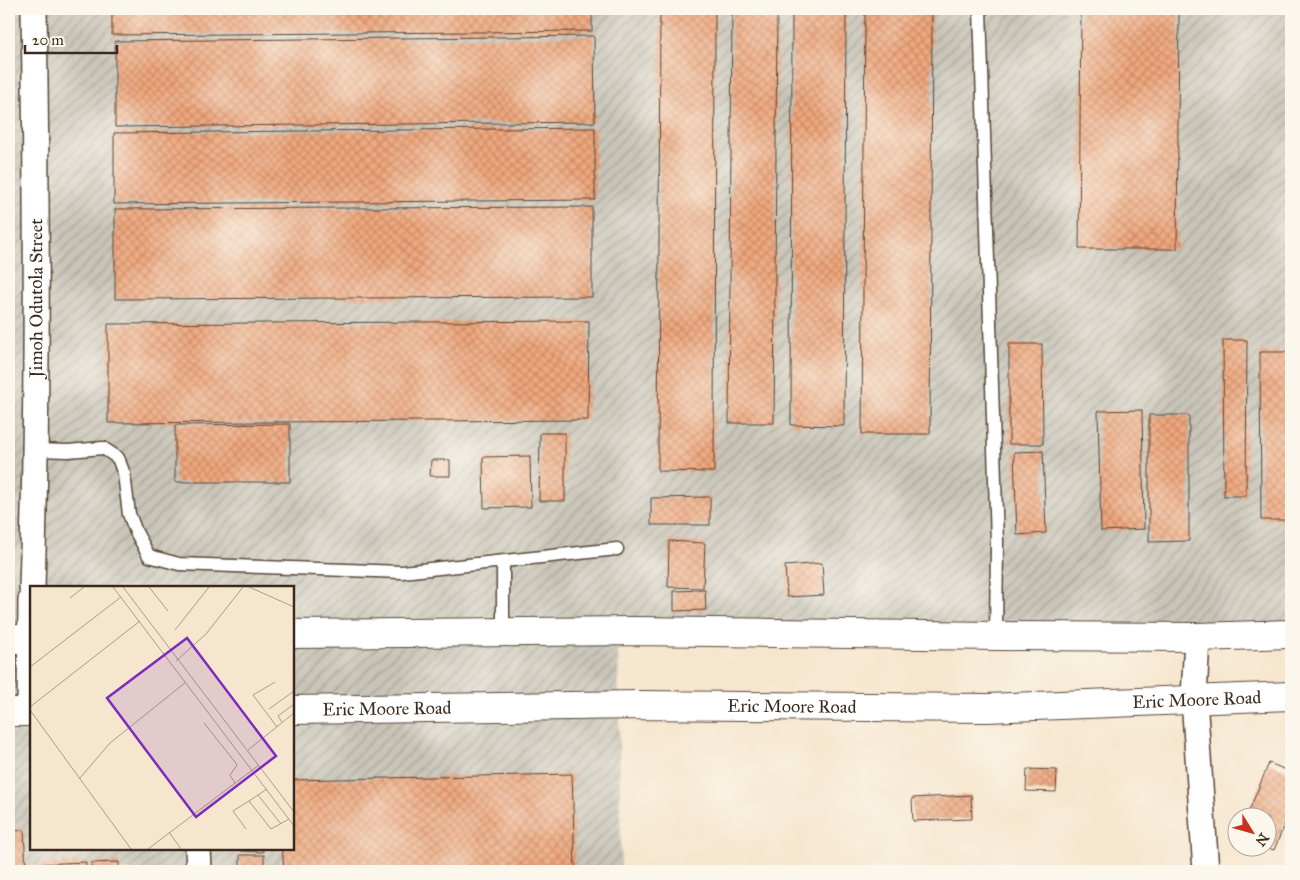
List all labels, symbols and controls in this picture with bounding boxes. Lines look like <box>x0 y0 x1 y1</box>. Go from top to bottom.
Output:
scale bar <box>25 22 118 54</box>
text: 20 m <box>32 31 64 49</box>
street label: Jimoh Odutola Street <box>25 218 48 380</box>
inset map <box>30 586 294 850</box>
street label: Eric Moore Road <box>1132 686 1262 713</box>
street label: Eric Moore Road <box>727 695 857 718</box>
street label: Eric Moore Road <box>322 697 452 721</box>
north arrow <box>1228 808 1278 858</box>
text: N <box>1252 830 1272 849</box>

